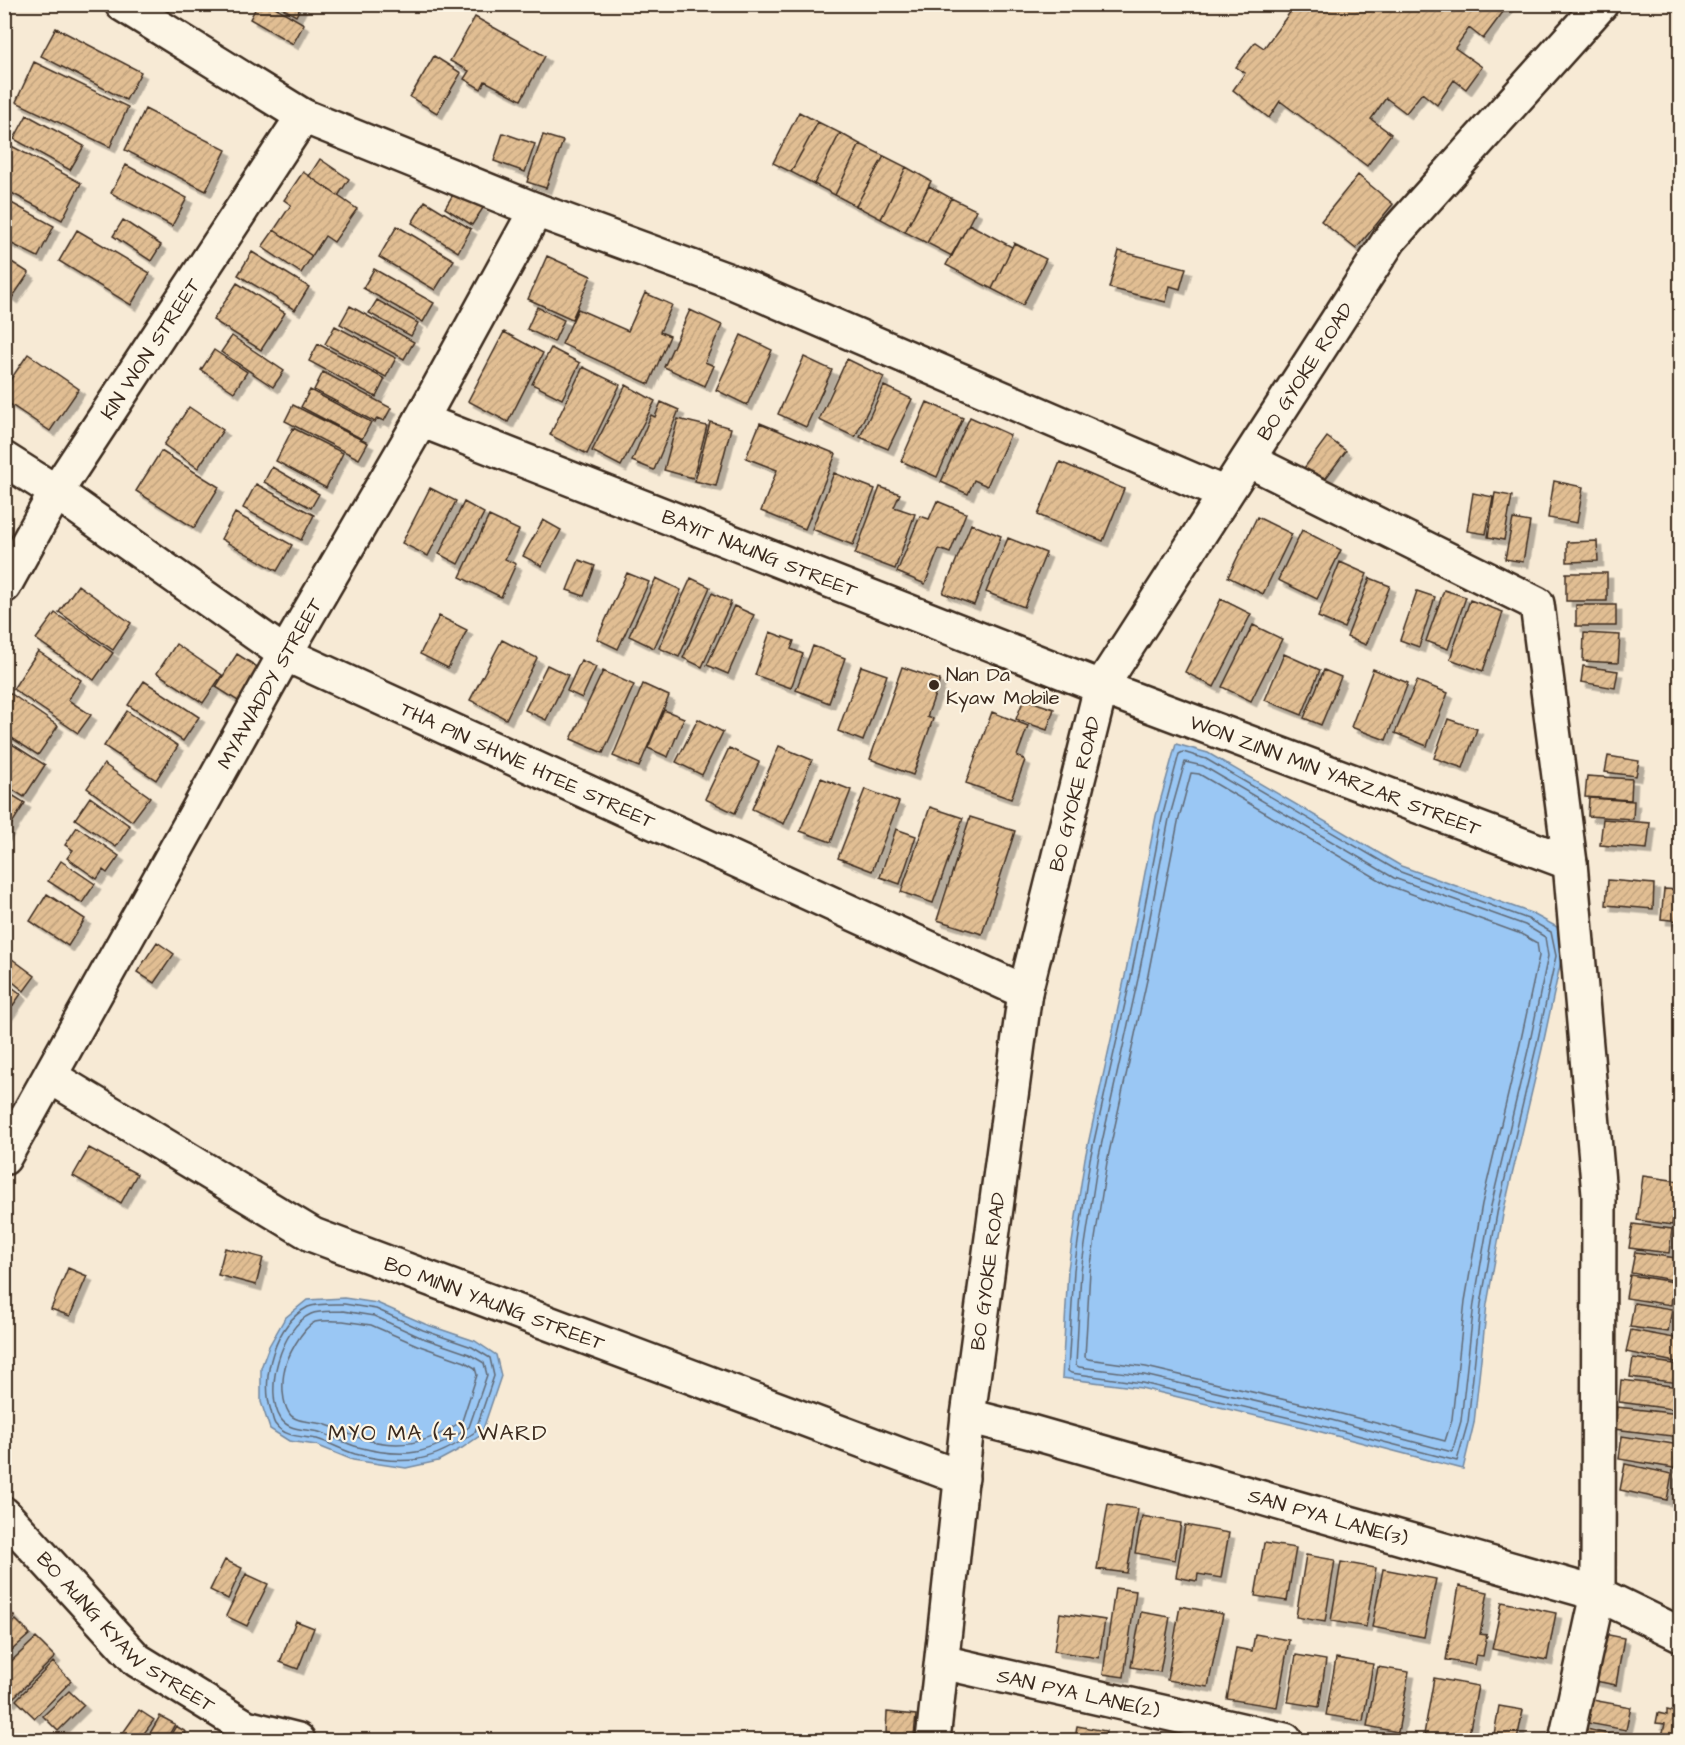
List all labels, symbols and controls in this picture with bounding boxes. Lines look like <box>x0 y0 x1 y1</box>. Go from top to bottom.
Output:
street label: KIN WON STREET <box>94 272 208 425</box>
street label: BO GYOKE ROAD <box>1251 297 1361 446</box>
street label: BAYIT NAUNG STREET <box>658 503 862 605</box>
street label: MYAWADDY STREET <box>211 593 330 774</box>
place label: Nan Da Kyaw Mobile <box>946 661 1060 713</box>
marker: Nan Da Kyaw Mobile <box>927 678 941 692</box>
street label: THA PIN SHWE HTEE STREET <box>395 695 660 836</box>
street label: WON ZINN MIN YARZAR STREET <box>1186 709 1485 844</box>
street label: BO GYOKE ROAD <box>1043 713 1108 875</box>
street label: BO GYOKE ROAD <box>964 1191 1013 1352</box>
street label: BO MINN YAUNG STREET <box>380 1250 609 1358</box>
district label: MYO MA (4) WARD <box>328 1418 548 1449</box>
street label: SAN PYA LANE(3) <box>1245 1482 1411 1554</box>
street label: BO AUNG KYAW STREET <box>30 1546 221 1720</box>
street label: SAN PYA LANE(2) <box>994 1662 1162 1726</box>

